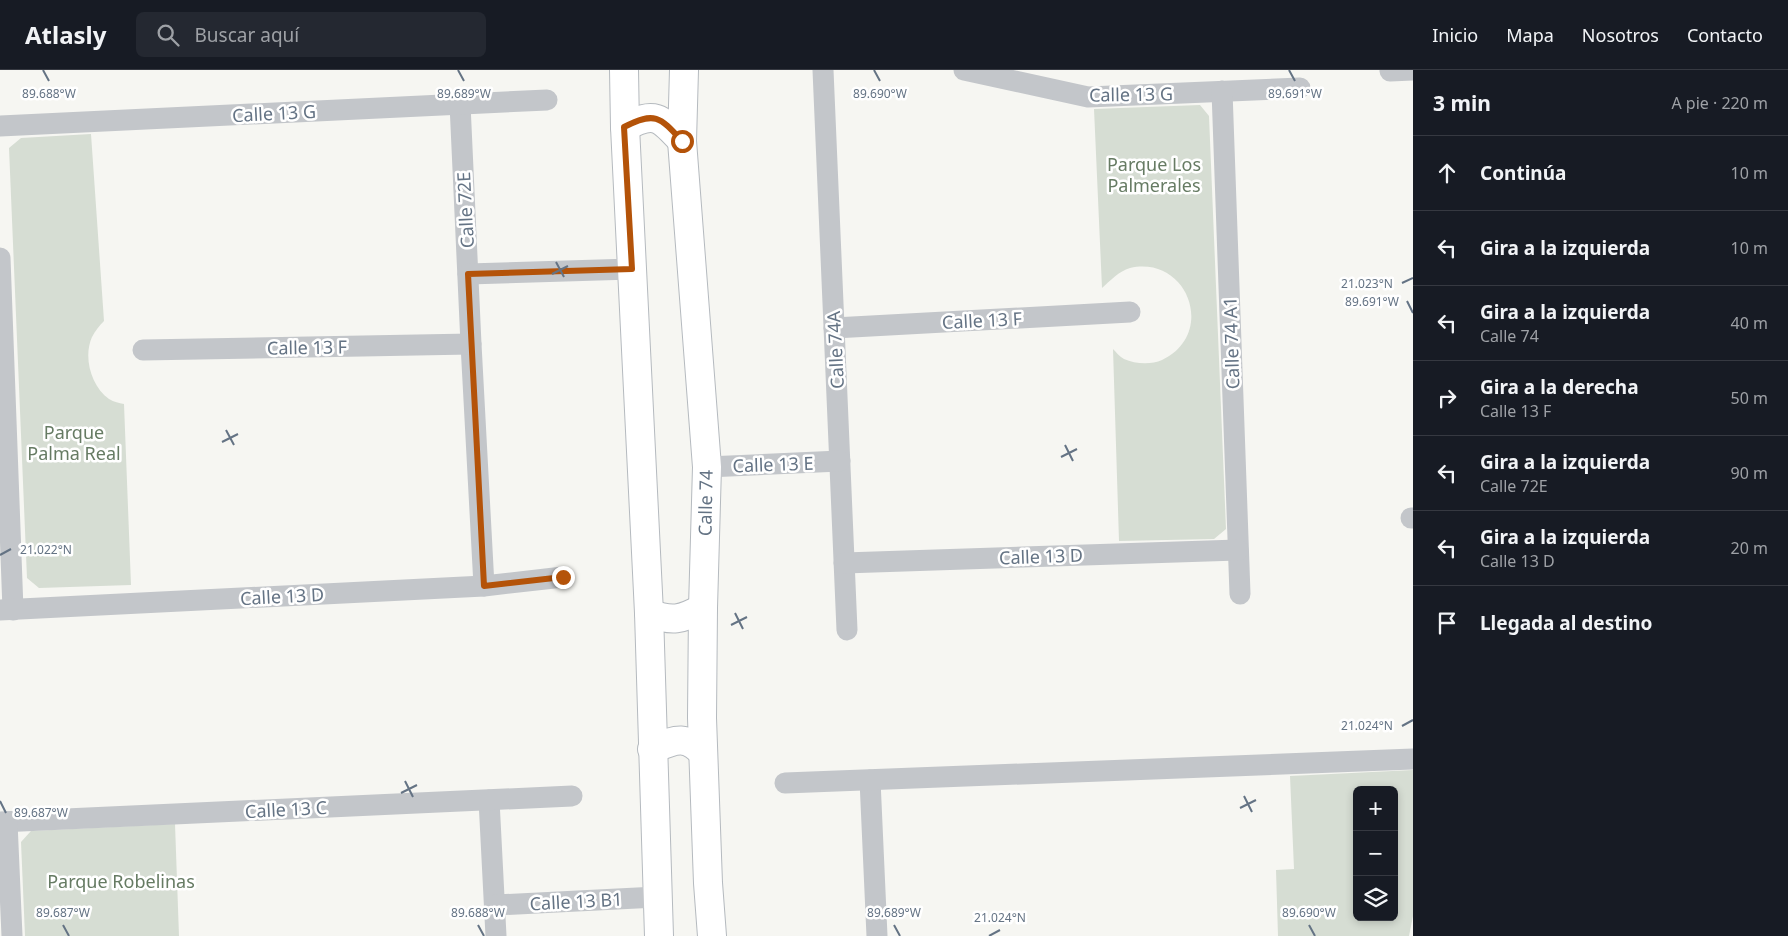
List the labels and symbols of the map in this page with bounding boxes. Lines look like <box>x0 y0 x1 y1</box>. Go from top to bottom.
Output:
street label: Calle 13 G <box>1089 81 1173 107</box>
text: 89.688°W <box>22 85 76 102</box>
text: 89.689°W <box>437 85 491 102</box>
text: 89.690°W <box>853 85 907 102</box>
text: 89.691°W <box>1268 85 1322 102</box>
street label: Calle 13 G <box>231 99 317 127</box>
route start <box>671 130 694 153</box>
park label: Parque Los Palmerales <box>1107 152 1201 197</box>
street label: Calle 72E <box>451 171 479 249</box>
text: 21.023°N <box>1341 275 1393 292</box>
text: 89.691°W <box>1345 293 1399 310</box>
street label: Calle 74 A1 <box>1217 296 1245 390</box>
street label: Calle 13 F <box>941 306 1023 334</box>
street label: Calle 74A <box>821 310 849 389</box>
street label: Calle 13 F <box>267 334 347 360</box>
park label: Parque Palma Real <box>27 420 121 465</box>
street label: Calle 13 E <box>732 451 814 477</box>
street label: Calle 74 <box>692 470 718 536</box>
text: 21.022°N <box>20 541 72 558</box>
street label: Calle 13 D <box>999 543 1083 569</box>
route end <box>552 566 575 589</box>
street label: Calle 13 D <box>239 582 325 610</box>
text: 21.024°N <box>1341 717 1393 734</box>
street label: Calle 13 C <box>244 795 328 823</box>
text: 89.687°W <box>14 804 68 821</box>
park label: Parque Robelinas <box>47 869 195 893</box>
street label: Calle 13 B1 <box>529 887 623 915</box>
text: 89.687°W <box>36 904 90 921</box>
text: 89.688°W <box>451 904 505 921</box>
text: 89.689°W <box>867 904 921 921</box>
text: 89.690°W <box>1282 904 1336 921</box>
text: 21.024°N <box>974 909 1026 926</box>

